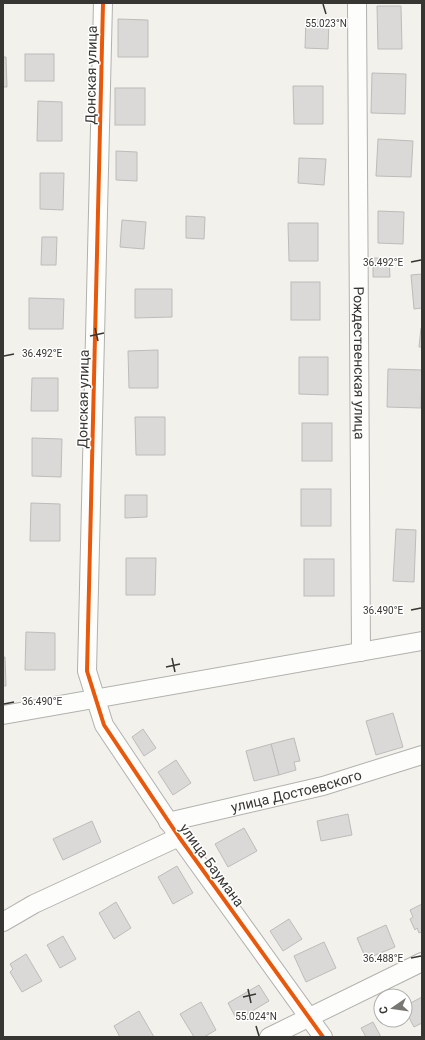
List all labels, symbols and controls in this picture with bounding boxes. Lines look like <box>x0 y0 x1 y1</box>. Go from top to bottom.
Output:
text: 55.023°N <box>305 18 347 29</box>
street label: Донская улица <box>82 26 100 124</box>
text: 36.492°E <box>363 257 403 268</box>
street label: Рождественская улица <box>351 286 368 440</box>
text: 36.492°E <box>22 348 62 359</box>
street label: Донская улица <box>74 350 92 448</box>
text: 36.490°E <box>363 605 403 616</box>
text: 36.490°E <box>22 696 62 707</box>
street label: улица Достоевского <box>229 766 364 815</box>
street label: улица Баумана <box>177 820 247 910</box>
text: 36.488°E <box>363 953 403 964</box>
north arrow <box>373 988 413 1028</box>
text: С <box>377 1005 391 1015</box>
text: 55.024°N <box>235 1011 277 1022</box>

